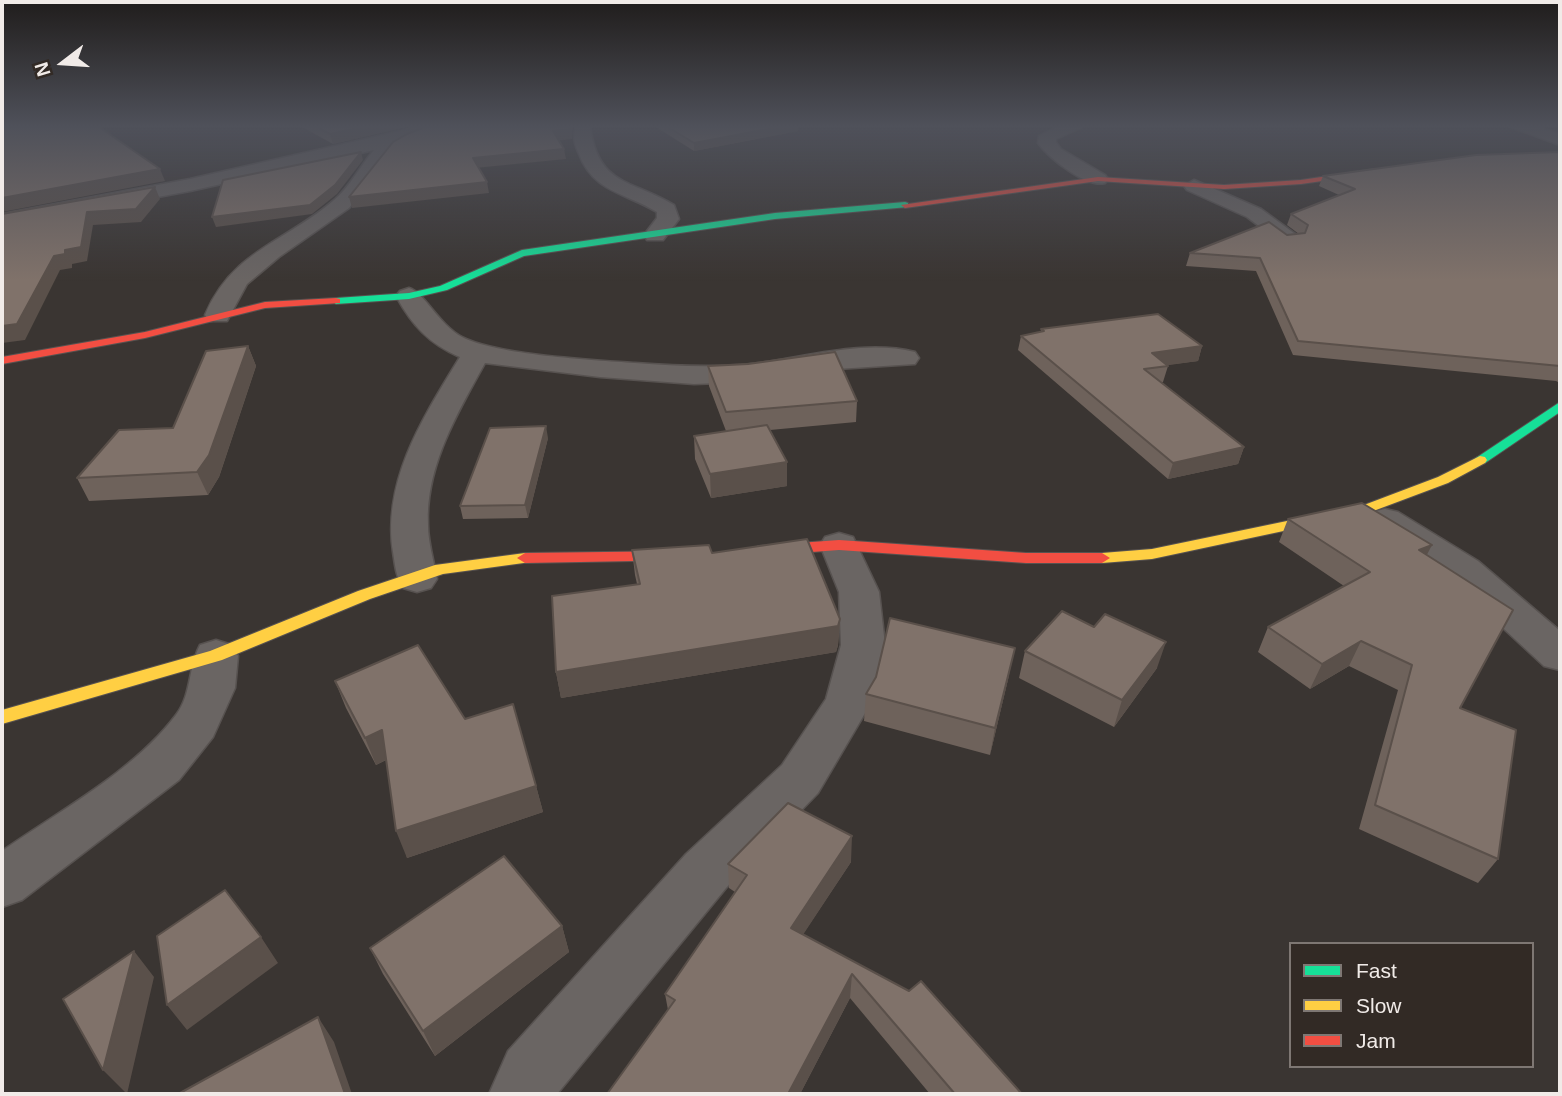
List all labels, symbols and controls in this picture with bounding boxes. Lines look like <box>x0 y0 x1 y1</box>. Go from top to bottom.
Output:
north arrow <box>28 28 98 98</box>
text: N <box>30 60 54 79</box>
legend <box>1289 942 1534 1068</box>
text: Fast <box>1356 959 1397 982</box>
text: Slow <box>1356 994 1402 1017</box>
text: Jam <box>1356 1029 1396 1052</box>

